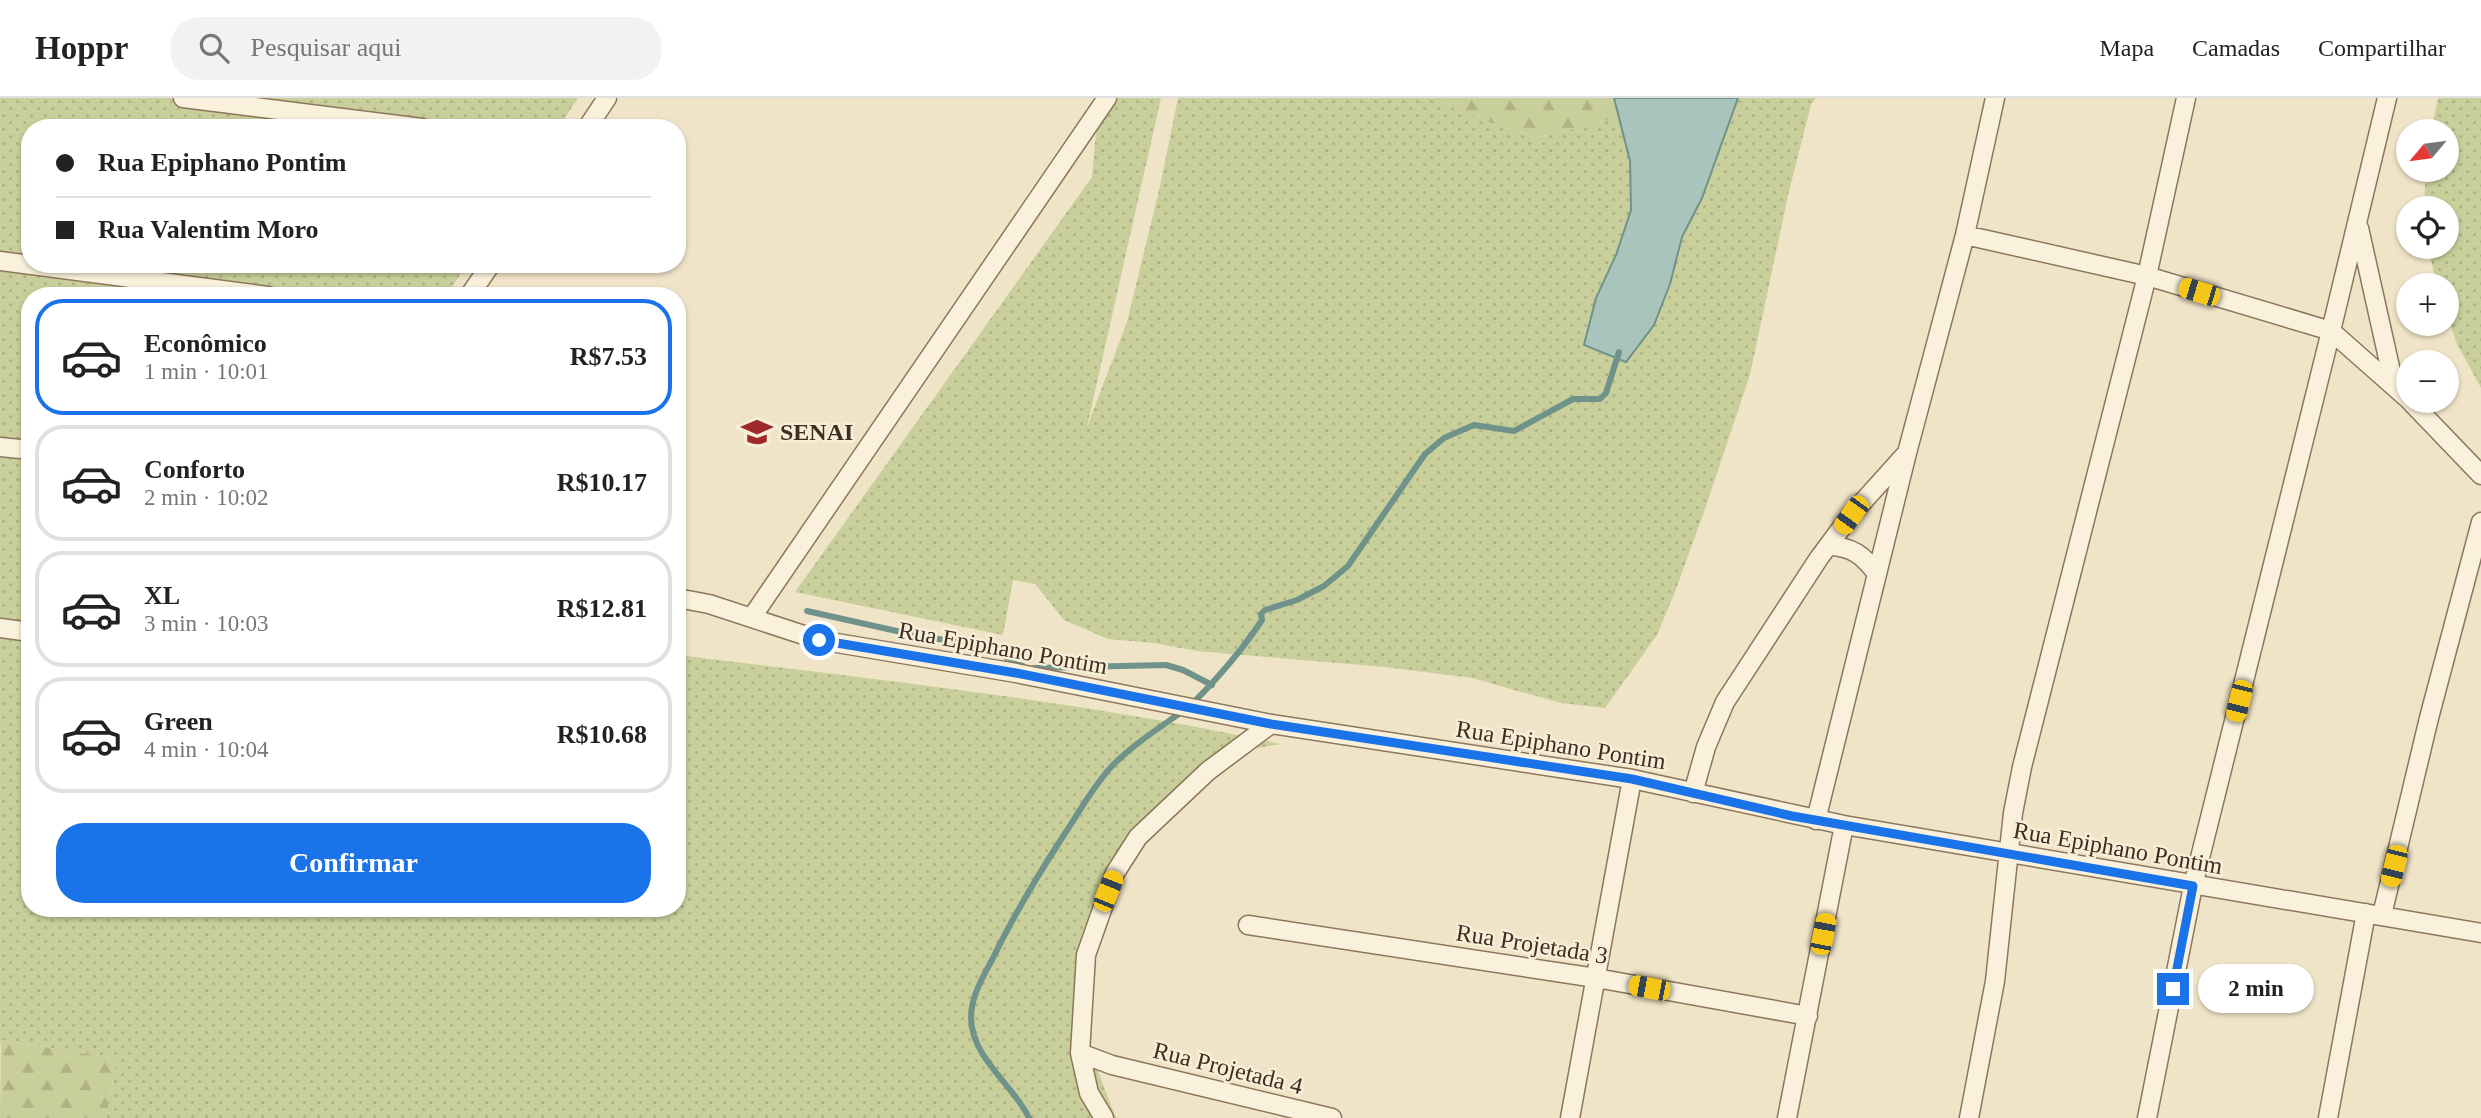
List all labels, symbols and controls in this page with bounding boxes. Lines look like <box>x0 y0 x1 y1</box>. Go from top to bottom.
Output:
search box <box>171 17 661 80</box>
icon: search <box>195 29 233 67</box>
text: Hoppr <box>35 30 129 66</box>
text: Pesquisar aqui <box>251 33 401 62</box>
text: Mapa <box>2099 35 2154 61</box>
text: Camadas <box>2192 35 2280 61</box>
text: Compartilhar <box>2318 35 2446 61</box>
north arrow <box>2396 119 2459 182</box>
map controls <box>2396 119 2459 413</box>
text: Rua Epiphano Pontim <box>98 148 347 177</box>
button: locate <box>2396 196 2459 259</box>
text: Rua Valentim Moro <box>98 215 319 244</box>
button: + <box>2396 273 2459 336</box>
car <box>2176 276 2223 308</box>
icon: car <box>60 326 123 389</box>
text: Econômico <box>144 329 267 358</box>
text: R$7.53 <box>570 342 647 371</box>
button: − <box>2396 350 2459 413</box>
text: 1 min · 10:01 <box>144 359 269 384</box>
school or university icon: SENAI <box>740 415 774 449</box>
place label: SENAI <box>780 419 853 445</box>
icon: car <box>60 452 123 515</box>
text: Conforto <box>144 455 245 484</box>
text: R$10.17 <box>557 468 647 497</box>
text: 2 min · 10:02 <box>144 485 269 510</box>
car <box>1831 492 1872 538</box>
icon: car <box>60 578 123 641</box>
text: XL <box>144 581 180 610</box>
text: R$12.81 <box>557 594 647 623</box>
text: 3 min · 10:03 <box>144 611 269 636</box>
street label: Rua Epiphano Pontim <box>896 617 1110 679</box>
route start <box>803 624 835 656</box>
car <box>2224 678 2255 724</box>
icon: car <box>60 704 123 767</box>
text: Green <box>144 707 213 736</box>
street label: Rua Epiphano Pontim <box>1454 716 1668 774</box>
text: R$10.68 <box>557 720 647 749</box>
text: 4 min · 10:04 <box>144 737 269 762</box>
street label: Rua Epiphano Pontim <box>2011 817 2225 879</box>
button: Confirmar <box>56 823 651 903</box>
car <box>2379 843 2410 889</box>
car <box>1091 868 1126 914</box>
car <box>1809 911 1838 957</box>
street label: Rua Projetada 3 <box>1454 919 1610 969</box>
callout: 2 min <box>2198 964 2313 1014</box>
route end <box>2157 973 2189 1005</box>
car <box>1627 974 1672 1002</box>
text: 2 min <box>2228 976 2284 1001</box>
street label: Rua Projetada 4 <box>1150 1037 1306 1099</box>

